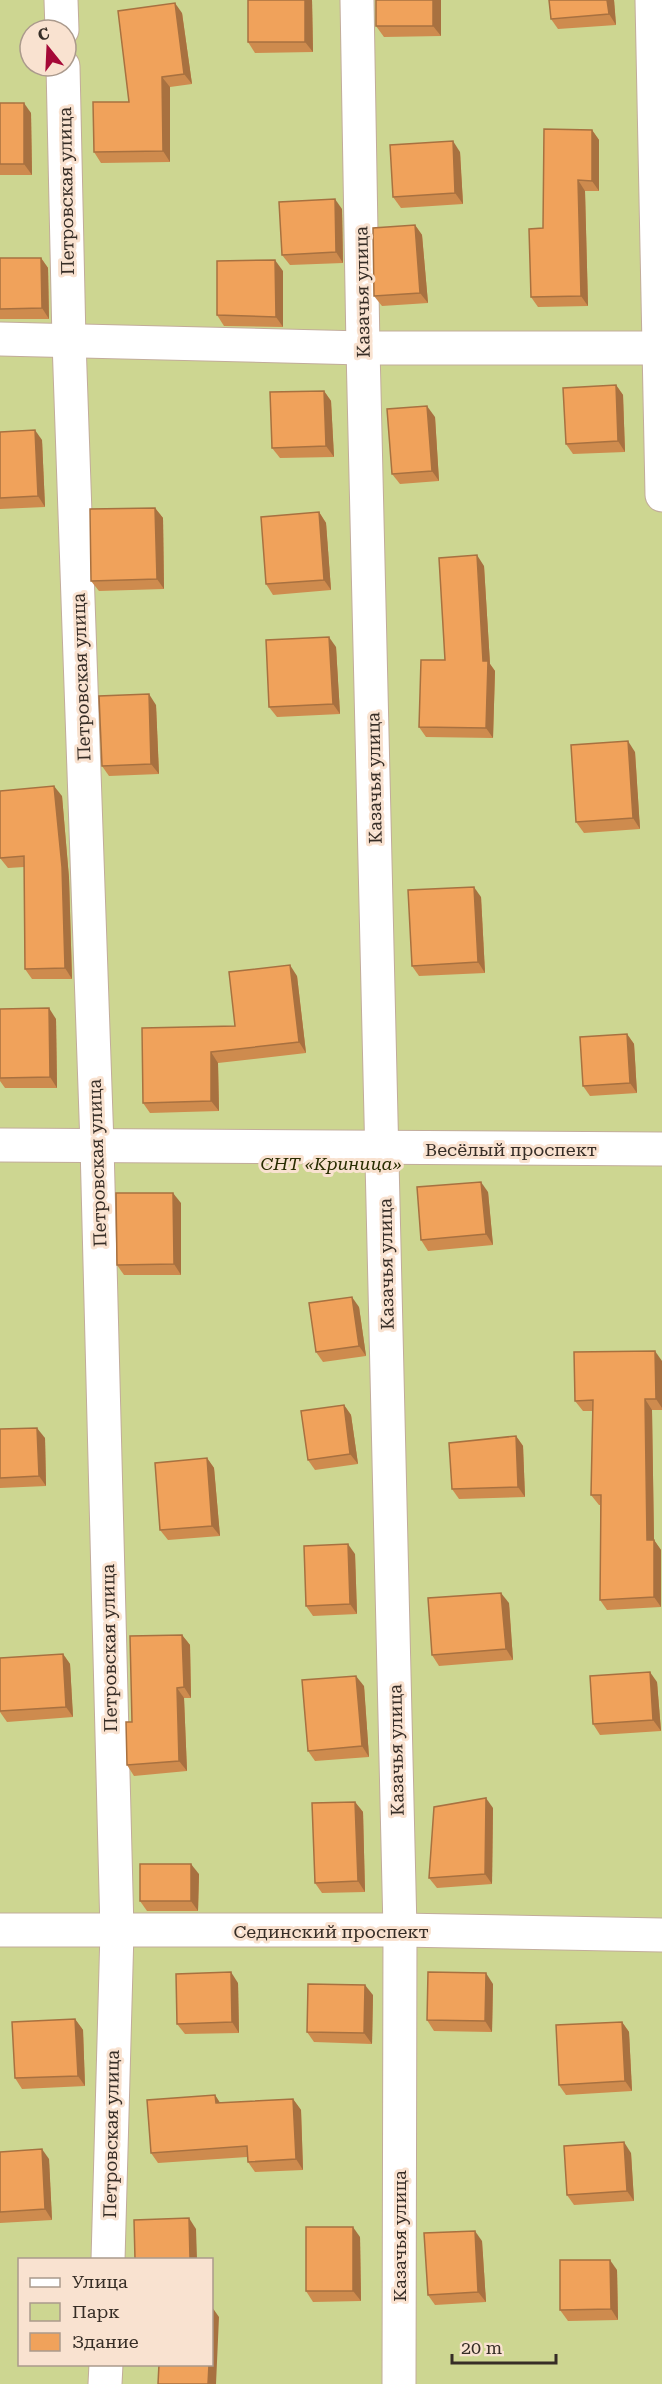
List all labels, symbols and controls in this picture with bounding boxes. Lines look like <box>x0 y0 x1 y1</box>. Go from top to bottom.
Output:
north arrow <box>18 18 78 78</box>
text: С <box>35 23 52 45</box>
street label: Петровская улица <box>54 107 78 275</box>
street label: Казачья улица <box>350 226 374 358</box>
street label: Петровская улица <box>68 592 94 761</box>
street label: Казачья улица <box>362 712 386 844</box>
street label: Петровская улица <box>84 1078 110 1247</box>
street label: Весёлый проспект <box>425 1139 597 1160</box>
park label: СНТ «Криница» <box>261 1153 402 1174</box>
street label: Казачья улица <box>374 1198 398 1330</box>
street label: Петровская улица <box>97 1564 121 1732</box>
street label: Казачья улица <box>384 1684 408 1816</box>
street label: Сединский проспект <box>233 1921 429 1942</box>
street label: Петровская улица <box>99 2050 123 2218</box>
street label: Казачья улица <box>389 2170 410 2302</box>
legend <box>18 2258 213 2366</box>
text: Улица <box>72 2271 128 2292</box>
text: Парк <box>72 2301 120 2322</box>
scale bar <box>452 2327 556 2365</box>
text: Здание <box>72 2331 139 2352</box>
text: 20 m <box>461 2337 502 2358</box>

